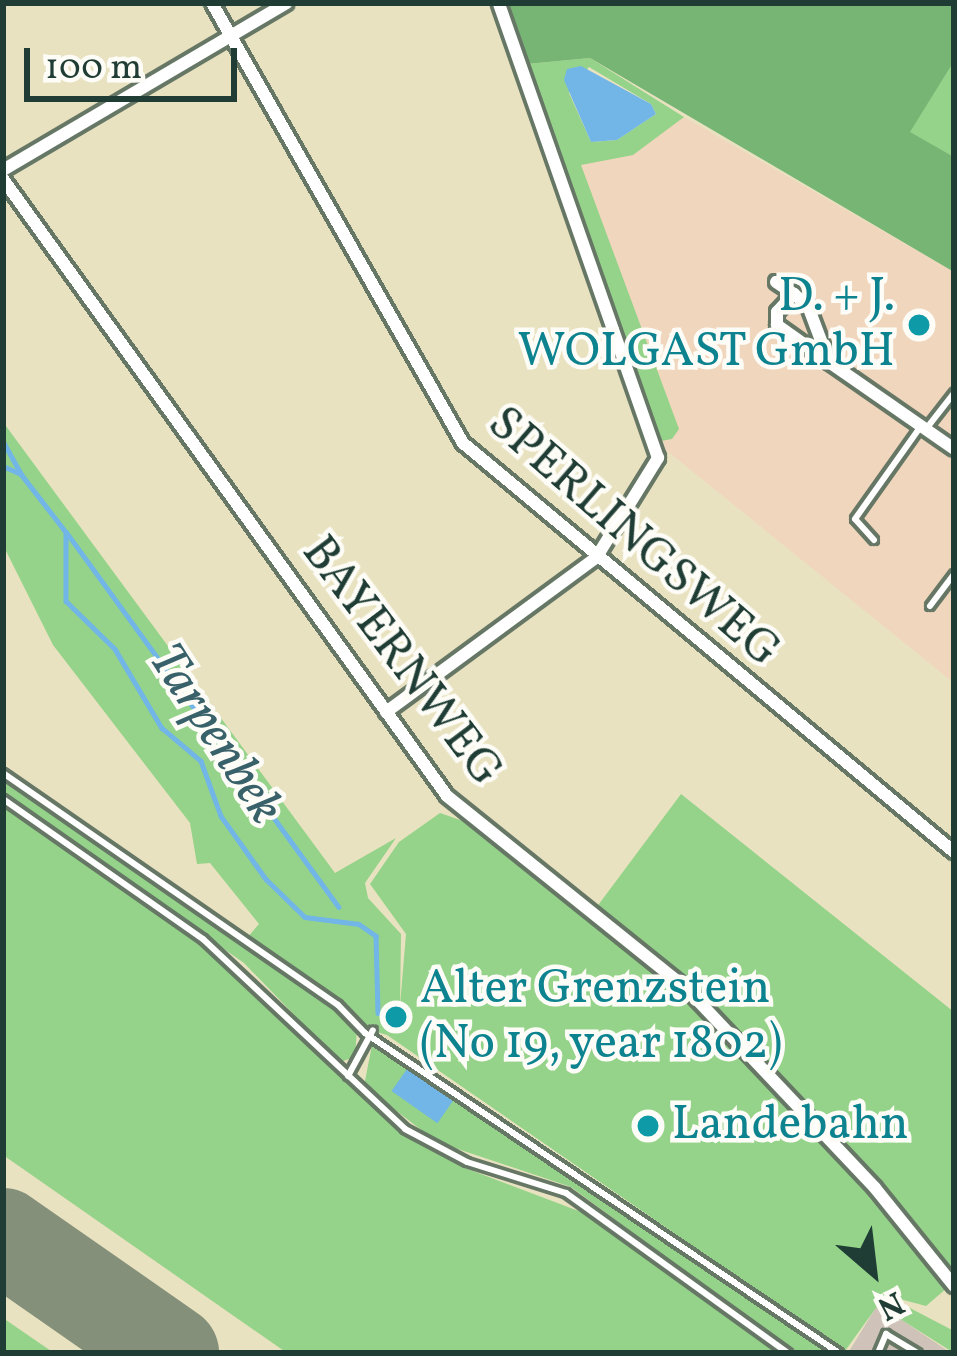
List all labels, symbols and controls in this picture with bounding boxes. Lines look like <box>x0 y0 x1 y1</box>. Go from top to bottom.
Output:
scale bar <box>30 24 243 98</box>
text: 100 m <box>45 44 142 94</box>
place label: D. + J. WOLGAST GmbH <box>516 268 895 381</box>
marker: D. + J. WOLGAST GmbH <box>906 312 932 338</box>
street label: SPERLINGSWEG <box>475 395 791 681</box>
street label: BAYERNWEG <box>288 526 514 798</box>
water label: Tarpenbek <box>133 634 295 836</box>
place label: Alter Grenzstein (No 19, year 1802) <box>420 960 784 1073</box>
marker: Alter Grenzstein (No 19, year 1802) <box>383 1004 409 1030</box>
place label: Landebahn <box>672 1097 909 1155</box>
marker: Landebahn <box>635 1113 661 1139</box>
north arrow <box>813 1212 933 1332</box>
text: N <box>869 1278 911 1330</box>

